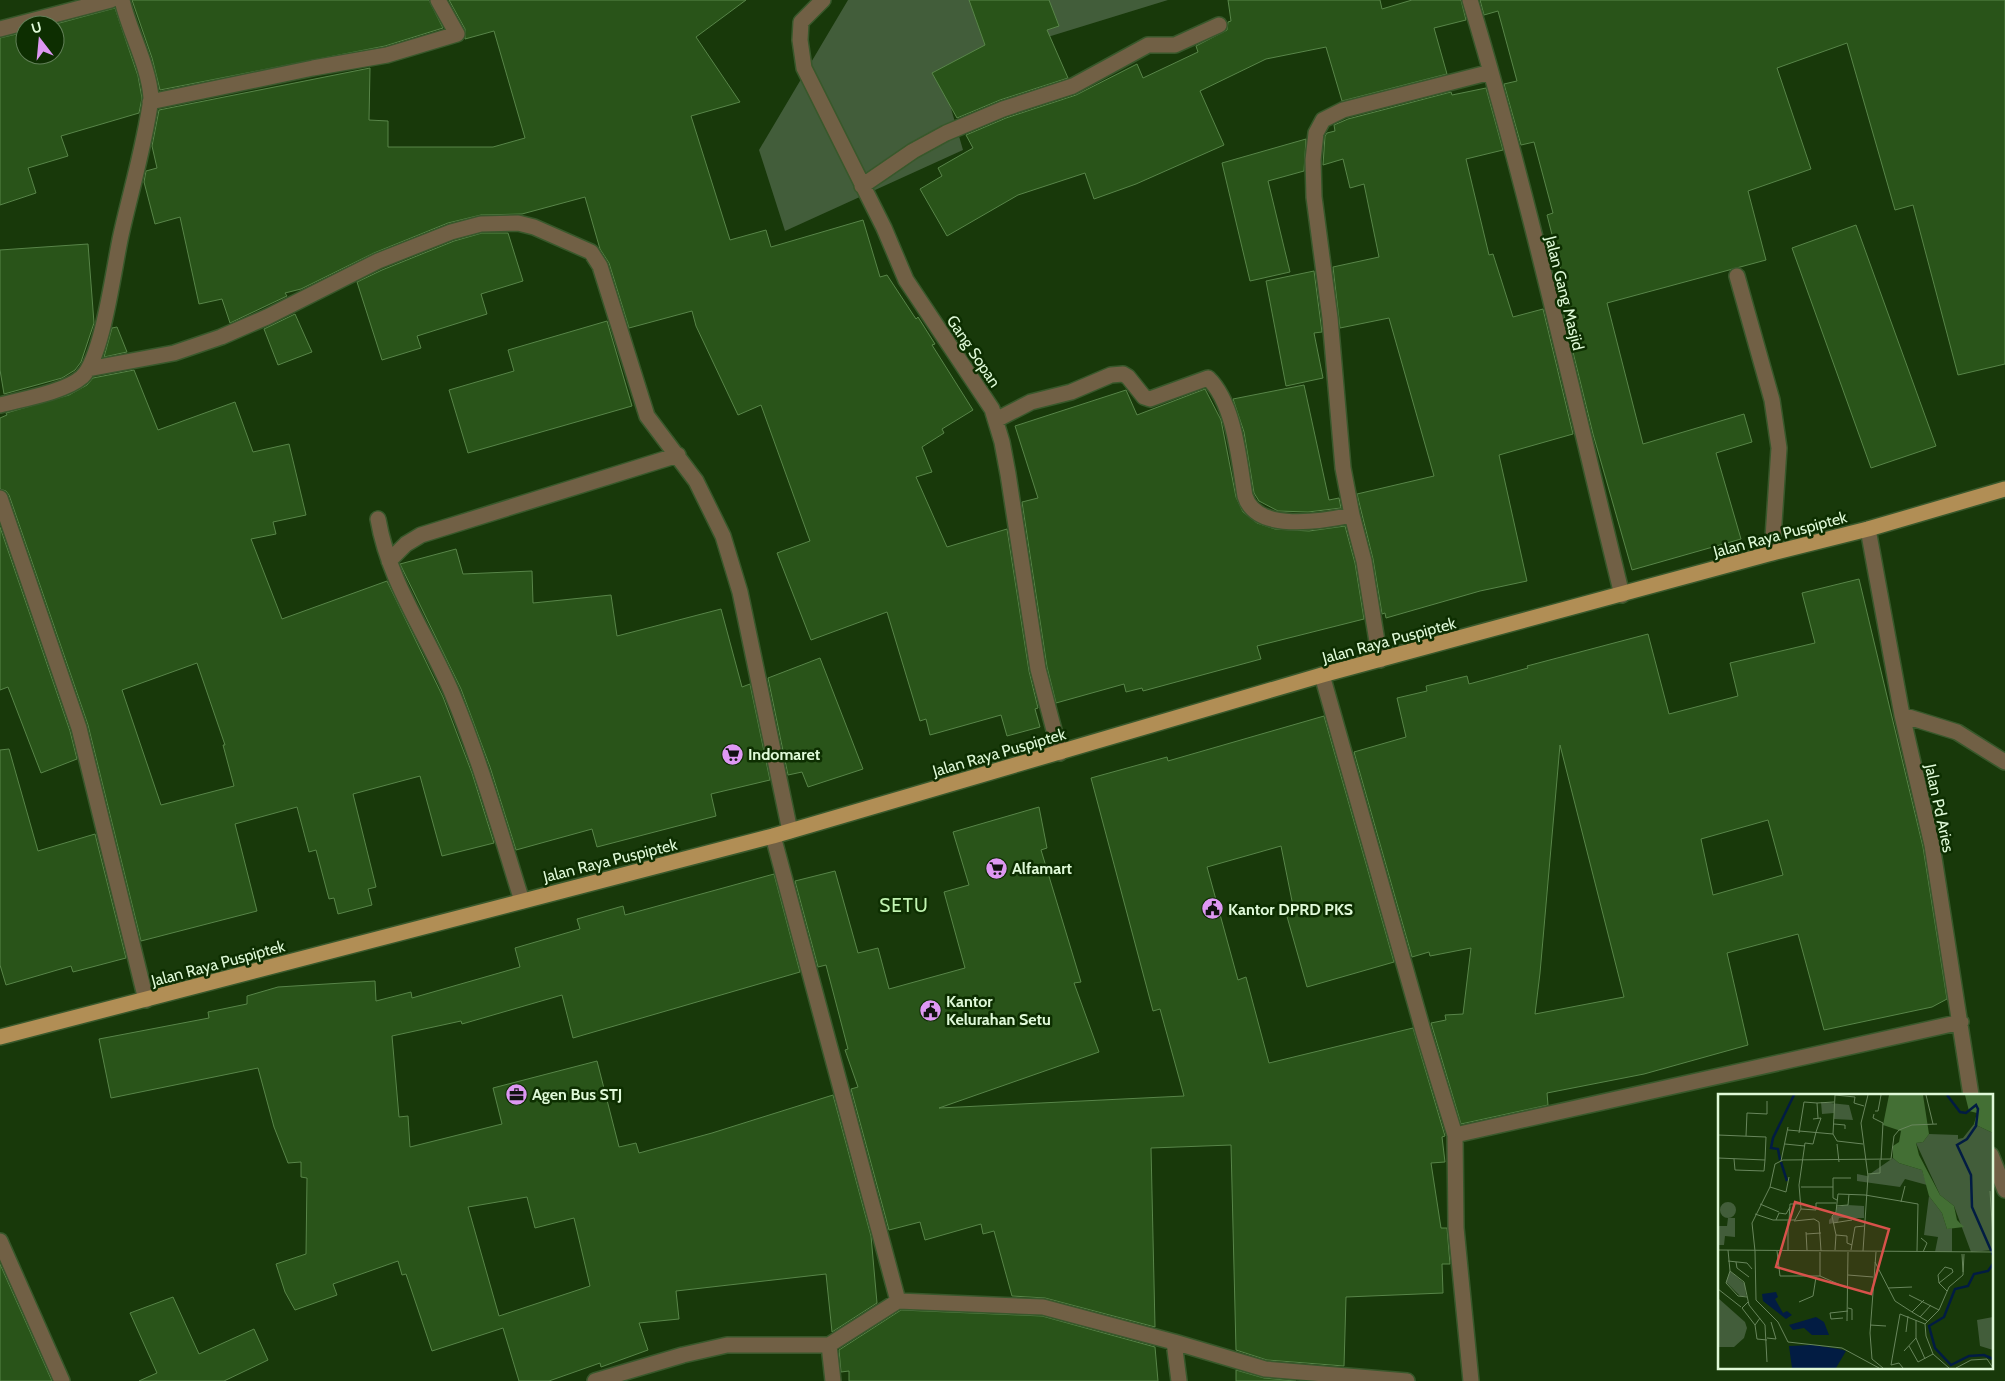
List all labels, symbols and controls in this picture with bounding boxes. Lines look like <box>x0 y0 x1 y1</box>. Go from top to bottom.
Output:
north arrow <box>15 15 65 65</box>
text: U <box>29 17 44 38</box>
street label: Jalan Gang Masjid <box>1541 233 1588 352</box>
street label: Gang Sopan <box>943 312 1005 391</box>
street label: Jalan Raya Puspiptek <box>1710 507 1850 562</box>
street label: Jalan Raya Puspiptek <box>1319 613 1459 668</box>
street label: Jalan Raya Puspiptek <box>929 724 1069 781</box>
supermarket icon: Indomaret <box>720 742 744 766</box>
place label: Indomaret <box>748 745 821 764</box>
street label: Jalan Pd Aries <box>1921 761 1958 855</box>
street label: Jalan Raya Puspiptek <box>540 834 680 887</box>
supermarket icon: Alfamart <box>984 856 1008 880</box>
place label: Alfamart <box>1012 859 1072 878</box>
district label: SETU <box>879 894 929 917</box>
public building icon: Kantor DPRD PKS <box>1200 897 1224 921</box>
place label: Kantor DPRD PKS <box>1228 900 1353 919</box>
street label: Jalan Raya Puspiptek <box>148 936 288 991</box>
place label: Kantor Kelurahan Setu <box>946 992 1051 1029</box>
public building icon: Kantor Kelurahan Setu <box>918 998 942 1022</box>
office icon: Agen Bus STJ <box>504 1082 528 1106</box>
place label: Agen Bus STJ <box>532 1085 622 1104</box>
inset map <box>1718 1094 1992 1368</box>

